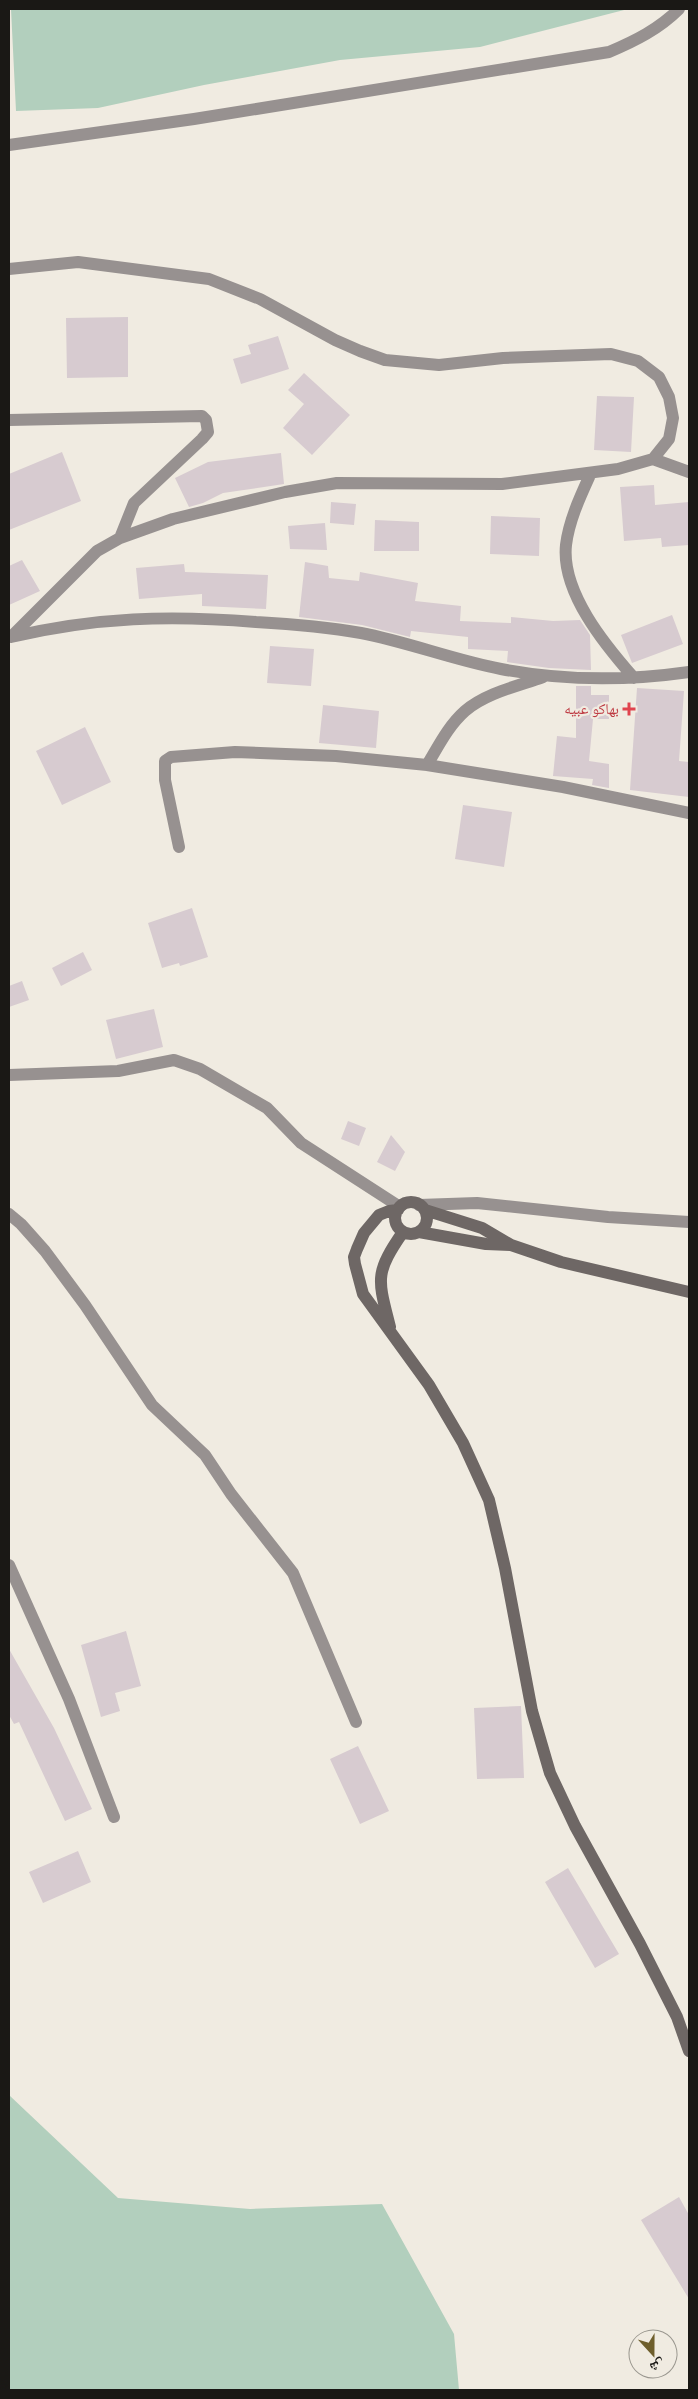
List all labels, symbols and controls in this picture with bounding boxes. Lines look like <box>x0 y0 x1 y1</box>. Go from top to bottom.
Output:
place label: بهاكو عبيه <box>564 700 619 718</box>
marker: بهاكو عبيه <box>623 703 635 715</box>
north arrow <box>628 2329 678 2379</box>
text: ش <box>647 2355 667 2376</box>

